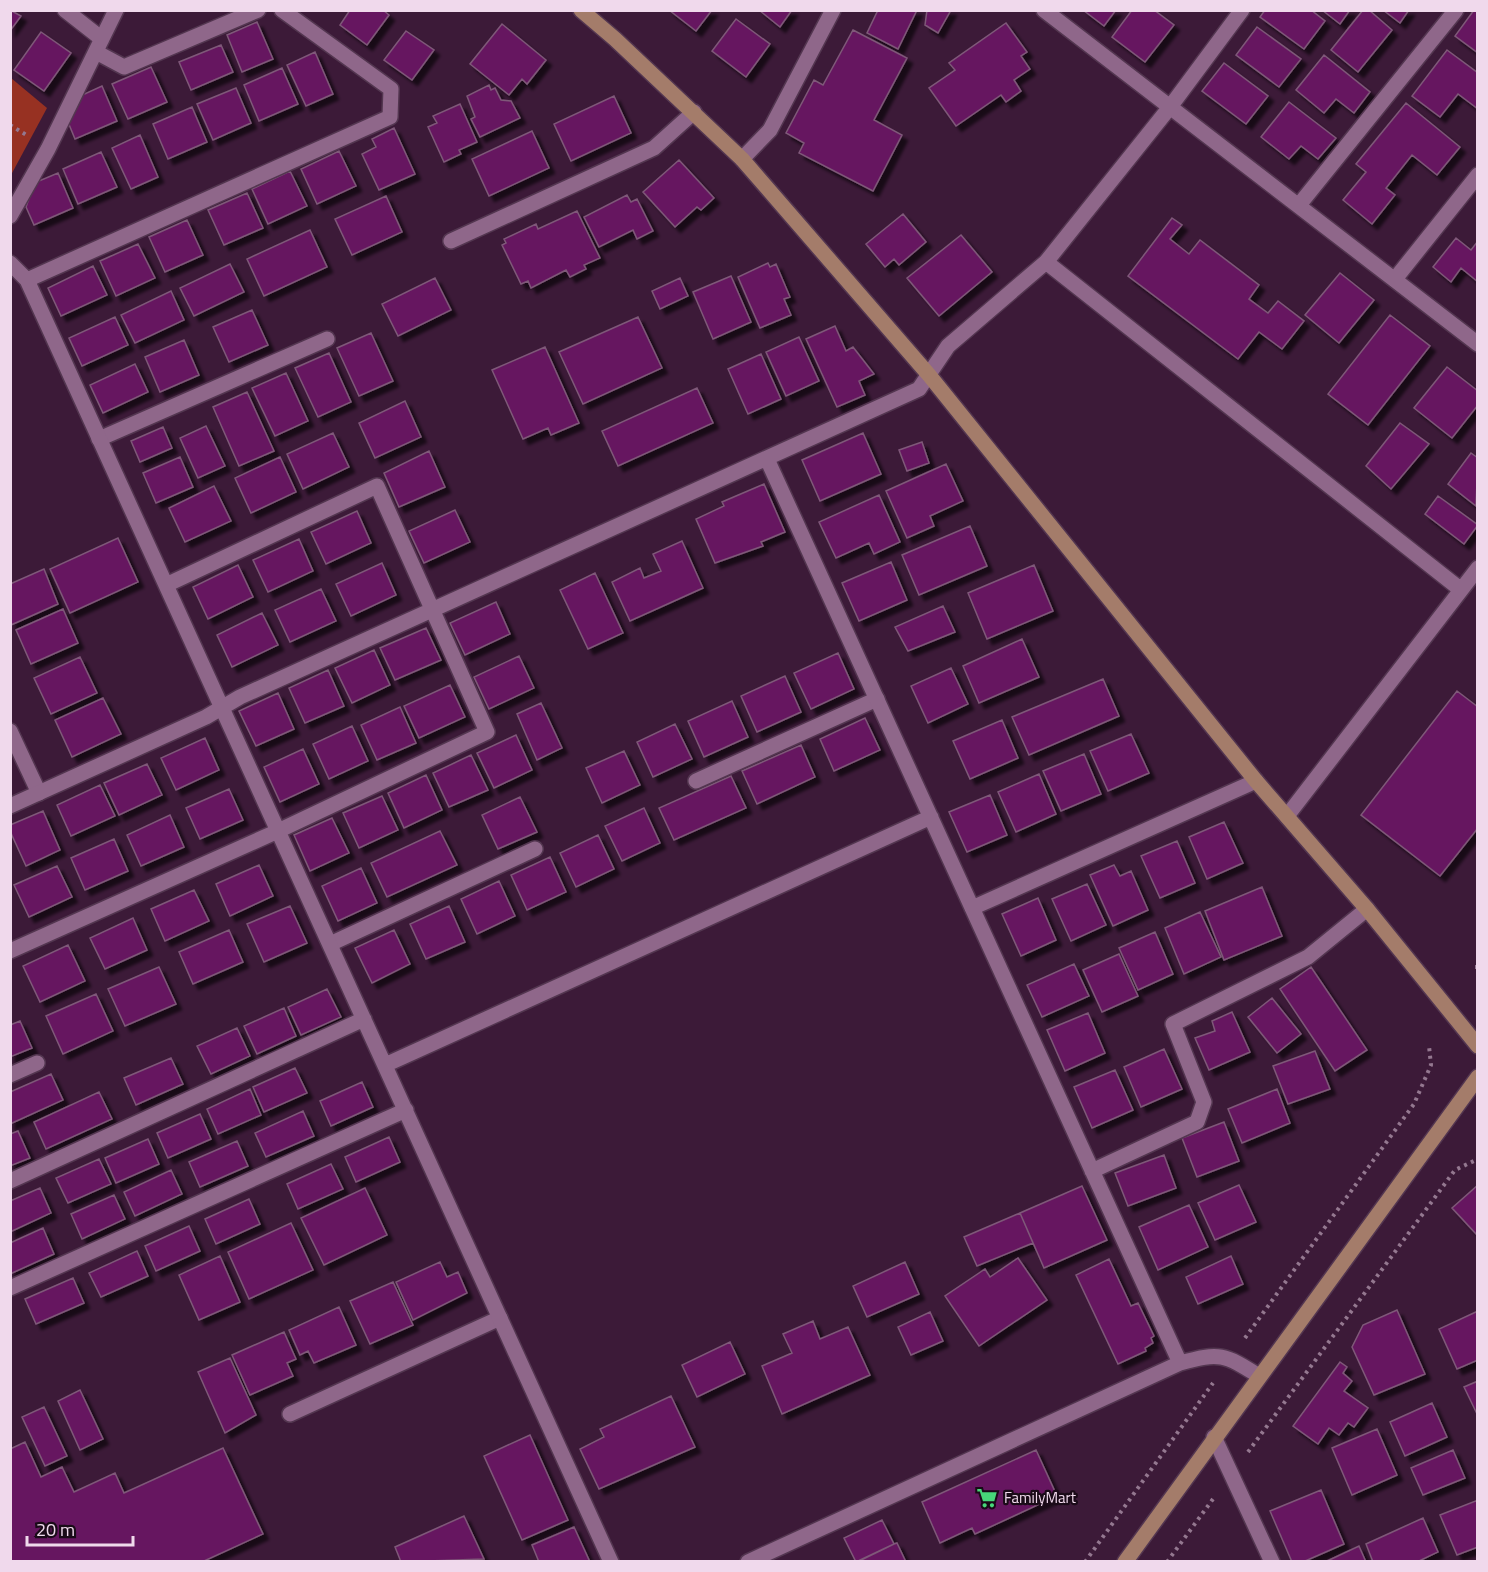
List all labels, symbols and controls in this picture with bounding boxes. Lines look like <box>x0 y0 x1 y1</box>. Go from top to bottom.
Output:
supermarket icon: FamilyMart <box>975 1486 999 1510</box>
place label: FamilyMart <box>1004 1486 1077 1509</box>
scale bar <box>27 1509 134 1547</box>
text: 20 m <box>36 1516 75 1543</box>

